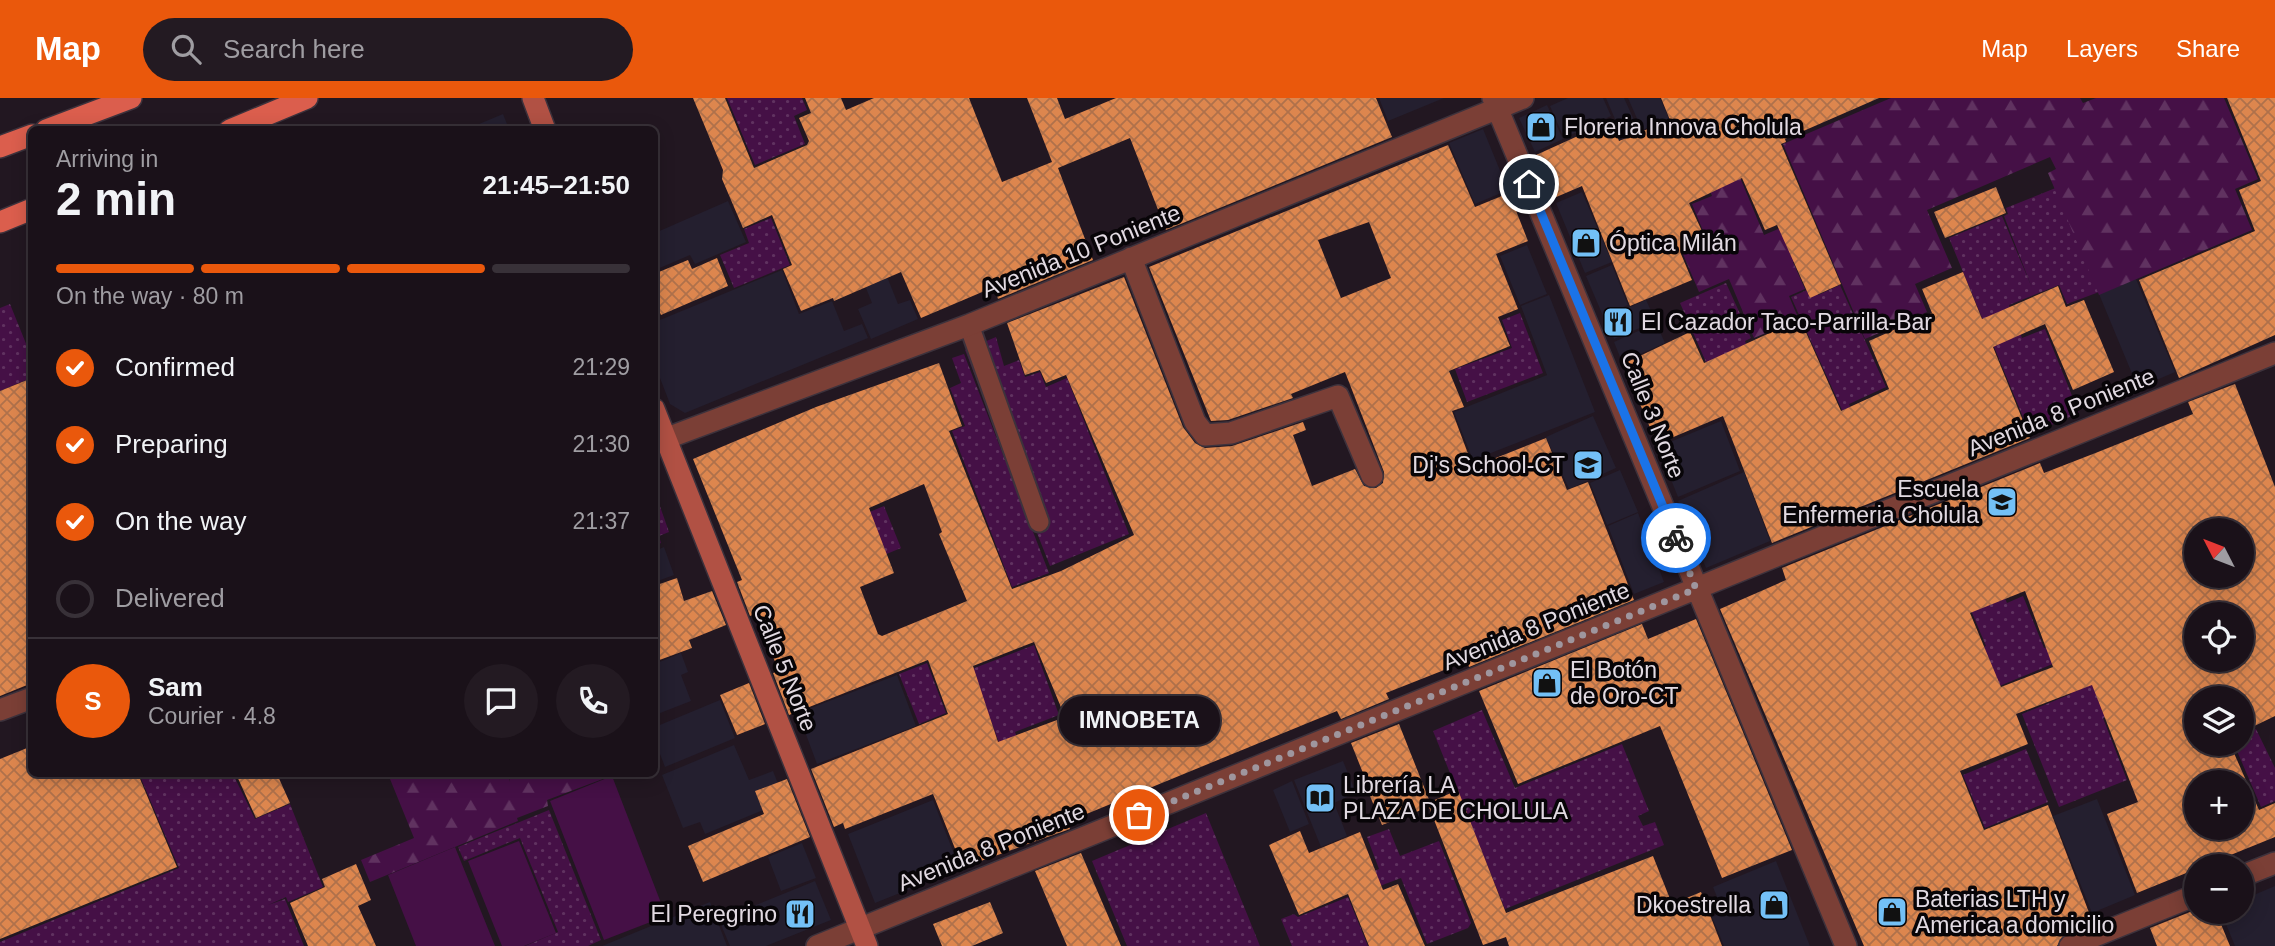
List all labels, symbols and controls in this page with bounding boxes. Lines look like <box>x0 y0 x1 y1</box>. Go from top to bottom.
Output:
search box <box>143 18 633 81</box>
text: Map <box>35 30 101 67</box>
icon: search <box>167 30 205 68</box>
text: Search here <box>223 34 365 64</box>
text: Map <box>1981 35 2028 62</box>
text: Layers <box>2066 35 2138 62</box>
text: Share <box>2176 35 2240 62</box>
shop icon: Floreria Innova Cholula <box>1524 110 1558 144</box>
place label: Floreria Innova Cholula <box>1564 114 1802 140</box>
text: Arriving in <box>56 146 158 172</box>
pin <box>1499 154 1559 214</box>
icon: home <box>1510 165 1548 203</box>
text: 21:45–21:50 <box>483 170 630 200</box>
text: 2 min <box>56 173 176 225</box>
street label: Avenida 10 Poniente <box>978 199 1184 303</box>
shop icon: Óptica Milán <box>1569 226 1603 260</box>
place label: Óptica Milán <box>1609 230 1737 256</box>
text: On the way · 80 m <box>56 283 244 309</box>
restaurant icon: El Cazador Taco-Parrilla-Bar <box>1601 305 1635 339</box>
place label: El Cazador Taco-Parrilla-Bar <box>1641 309 1932 335</box>
street label: Calle 3 Norte <box>1616 348 1690 482</box>
icon: check <box>56 349 94 387</box>
text: Confirmed <box>115 352 235 382</box>
text: 21:29 <box>572 354 630 380</box>
street label: Avenida 8 Poniente <box>1964 363 2158 461</box>
icon: check <box>56 426 94 464</box>
text: Preparing <box>115 429 228 459</box>
text: 21:30 <box>572 431 630 457</box>
school or university icon: Dj's School-CT <box>1571 448 1605 482</box>
place label: Dj's School-CT <box>1412 452 1565 478</box>
place label: Escuela Enfermeria Cholula <box>1782 476 1979 528</box>
school or university icon: Escuela Enfermeria Cholula <box>1985 485 2019 519</box>
icon: check <box>56 503 94 541</box>
courier <box>1641 503 1711 573</box>
text: On the way <box>115 506 247 536</box>
text: 21:37 <box>572 508 630 534</box>
north arrow <box>2184 518 2254 588</box>
map controls <box>2184 518 2254 924</box>
icon: bike <box>1657 519 1695 557</box>
street label: Avenida 8 Poniente <box>1439 577 1633 675</box>
text: Delivered <box>115 583 225 613</box>
street label: Calle 5 Norte <box>748 601 822 735</box>
button: locate <box>2184 602 2254 672</box>
place label: El Botón de Oro-CT <box>1570 657 1679 709</box>
button: chat <box>464 664 538 738</box>
button: phone <box>556 664 630 738</box>
shop icon: El Botón de Oro-CT <box>1530 666 1564 700</box>
text: Sam <box>148 672 203 702</box>
text: S <box>84 686 102 716</box>
button: layers <box>2184 686 2254 756</box>
callout: IMNOBETA <box>1058 696 1220 745</box>
text: Courier · 4.8 <box>148 703 276 729</box>
text: IMNOBETA <box>1079 707 1200 733</box>
button: + <box>2184 770 2254 840</box>
place label: Librería LA PLAZA DE CHOLULA <box>1343 772 1569 824</box>
library icon: Librería LA PLAZA DE CHOLULA <box>1303 781 1337 815</box>
pin <box>1109 785 1169 845</box>
icon: bag <box>1120 796 1158 834</box>
street label: Avenida 8 Poniente <box>894 798 1088 896</box>
button: − <box>2184 854 2254 924</box>
place label: Baterias LTH y America a domicilio <box>1915 886 2114 938</box>
shop icon: Dkoestrella <box>1757 888 1791 922</box>
place label: Dkoestrella <box>1636 892 1751 918</box>
shop icon: Baterias LTH y America a domicilio <box>1875 895 1909 929</box>
restaurant icon: El Peregrino <box>783 897 817 931</box>
place label: El Peregrino <box>650 901 777 927</box>

